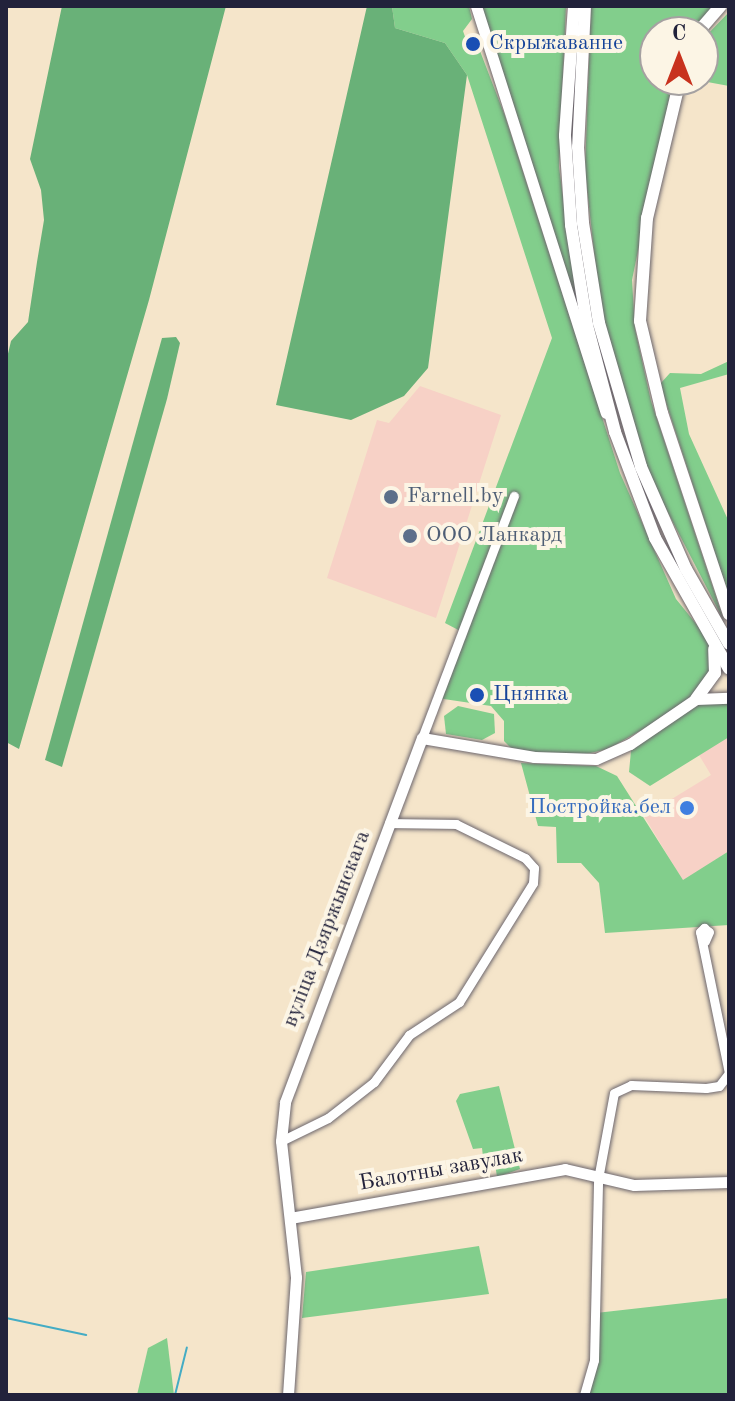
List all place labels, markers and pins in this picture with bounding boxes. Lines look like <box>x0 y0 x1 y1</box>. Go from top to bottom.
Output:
place label: Скрыжаванне <box>489 31 623 57</box>
marker: Скрыжаванне <box>464 35 482 53</box>
place label: Farnell.by <box>407 484 503 510</box>
marker: Farnell.by <box>382 488 400 506</box>
place label: ООО Ланкард <box>426 523 562 549</box>
marker: ООО Ланкард <box>401 527 419 545</box>
place label: Цнянка <box>493 682 568 708</box>
marker: Цнянка <box>468 686 486 704</box>
place label: Постройка.бел <box>528 795 671 821</box>
marker: Постройка.бел <box>678 799 696 817</box>

